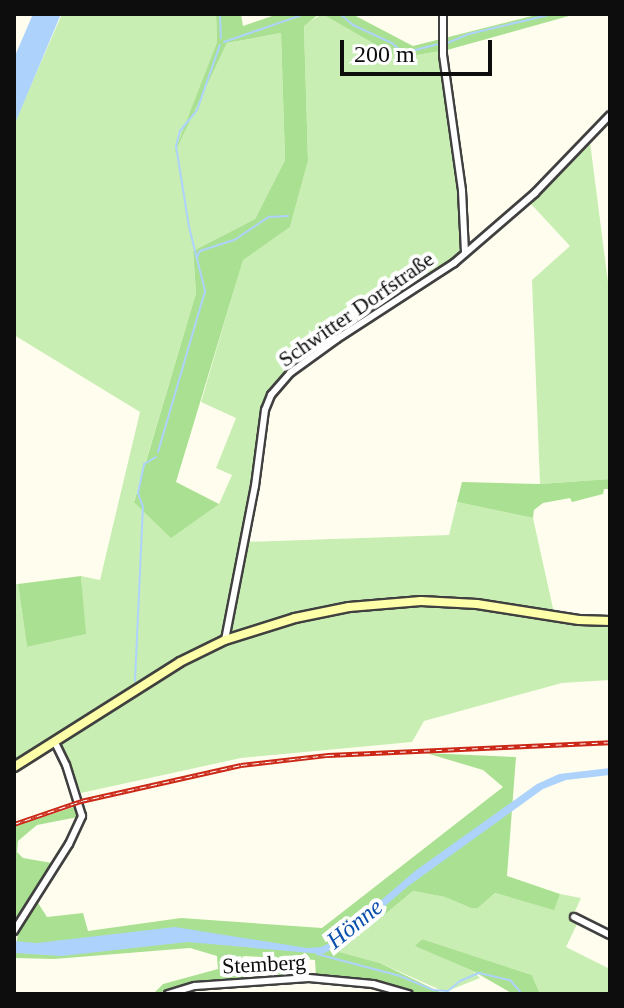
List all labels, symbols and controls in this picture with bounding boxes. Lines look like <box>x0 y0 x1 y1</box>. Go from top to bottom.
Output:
scale bar <box>344 24 496 74</box>
text: 200 m <box>354 41 415 67</box>
street label: Schwitter Dorfstraße <box>273 245 439 373</box>
water label: Hönne <box>321 893 389 955</box>
street label: Stemberg <box>221 949 307 979</box>

